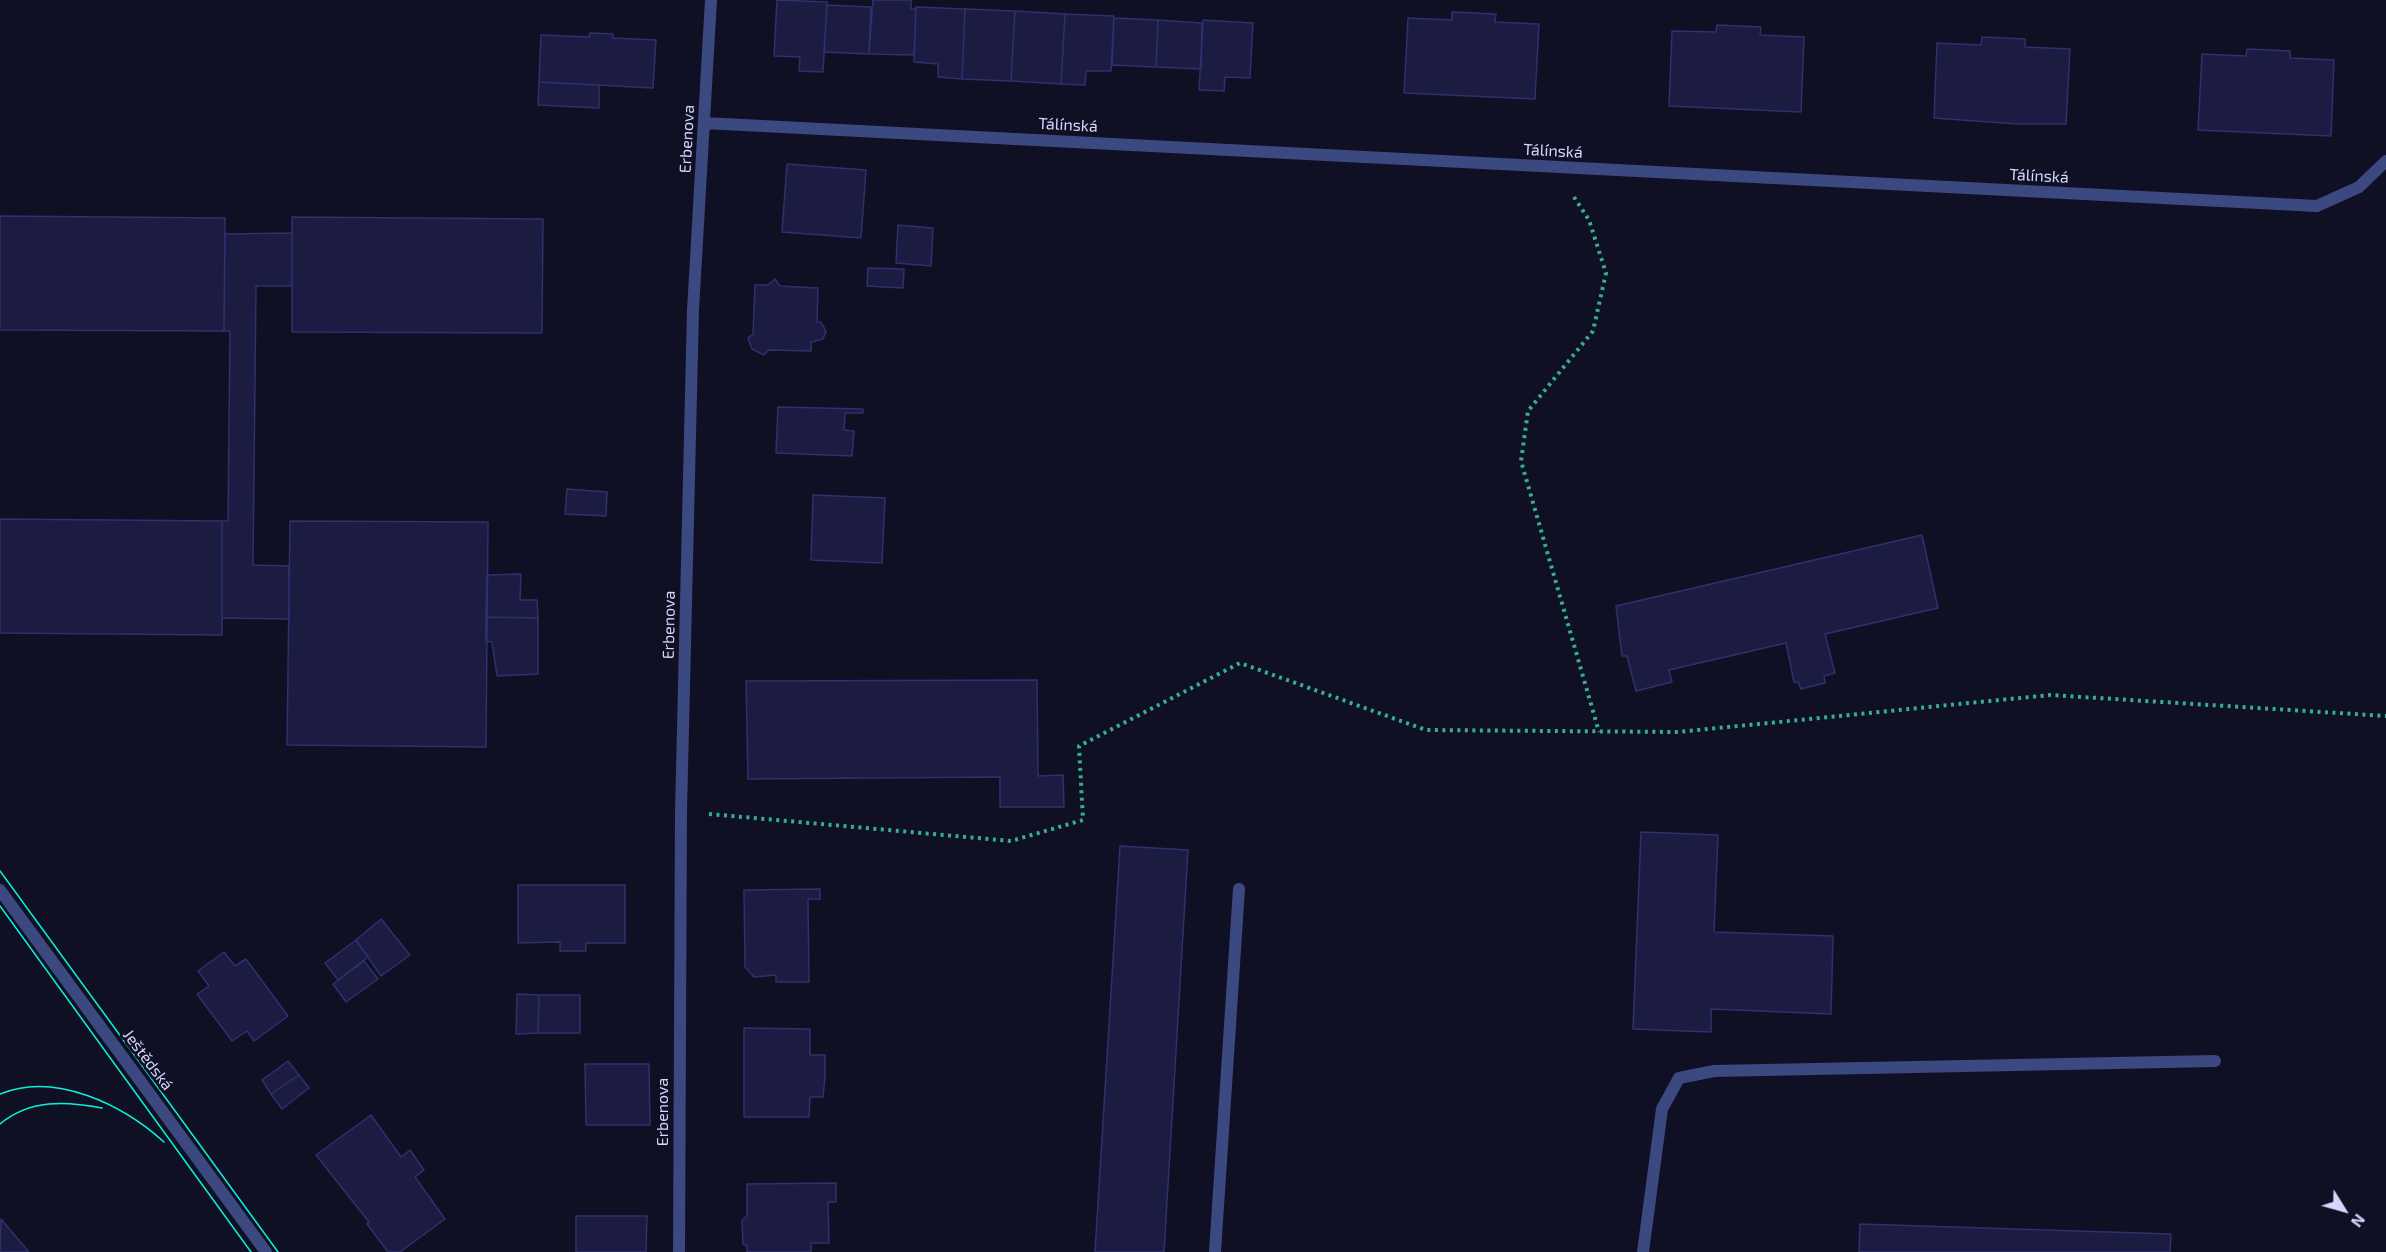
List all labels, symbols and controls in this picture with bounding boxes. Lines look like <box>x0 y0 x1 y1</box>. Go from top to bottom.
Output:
street label: Erbenova <box>676 104 698 174</box>
street label: Tálínská <box>1038 114 1098 136</box>
street label: Tálínská <box>1523 140 1583 162</box>
street label: Tálínská <box>2009 165 2069 187</box>
street label: Erbenova <box>659 591 679 659</box>
street label: Ještědská <box>119 1026 177 1094</box>
street label: Erbenova <box>653 1078 673 1146</box>
north arrow <box>2314 1180 2374 1240</box>
text: N <box>2348 1211 2370 1231</box>

